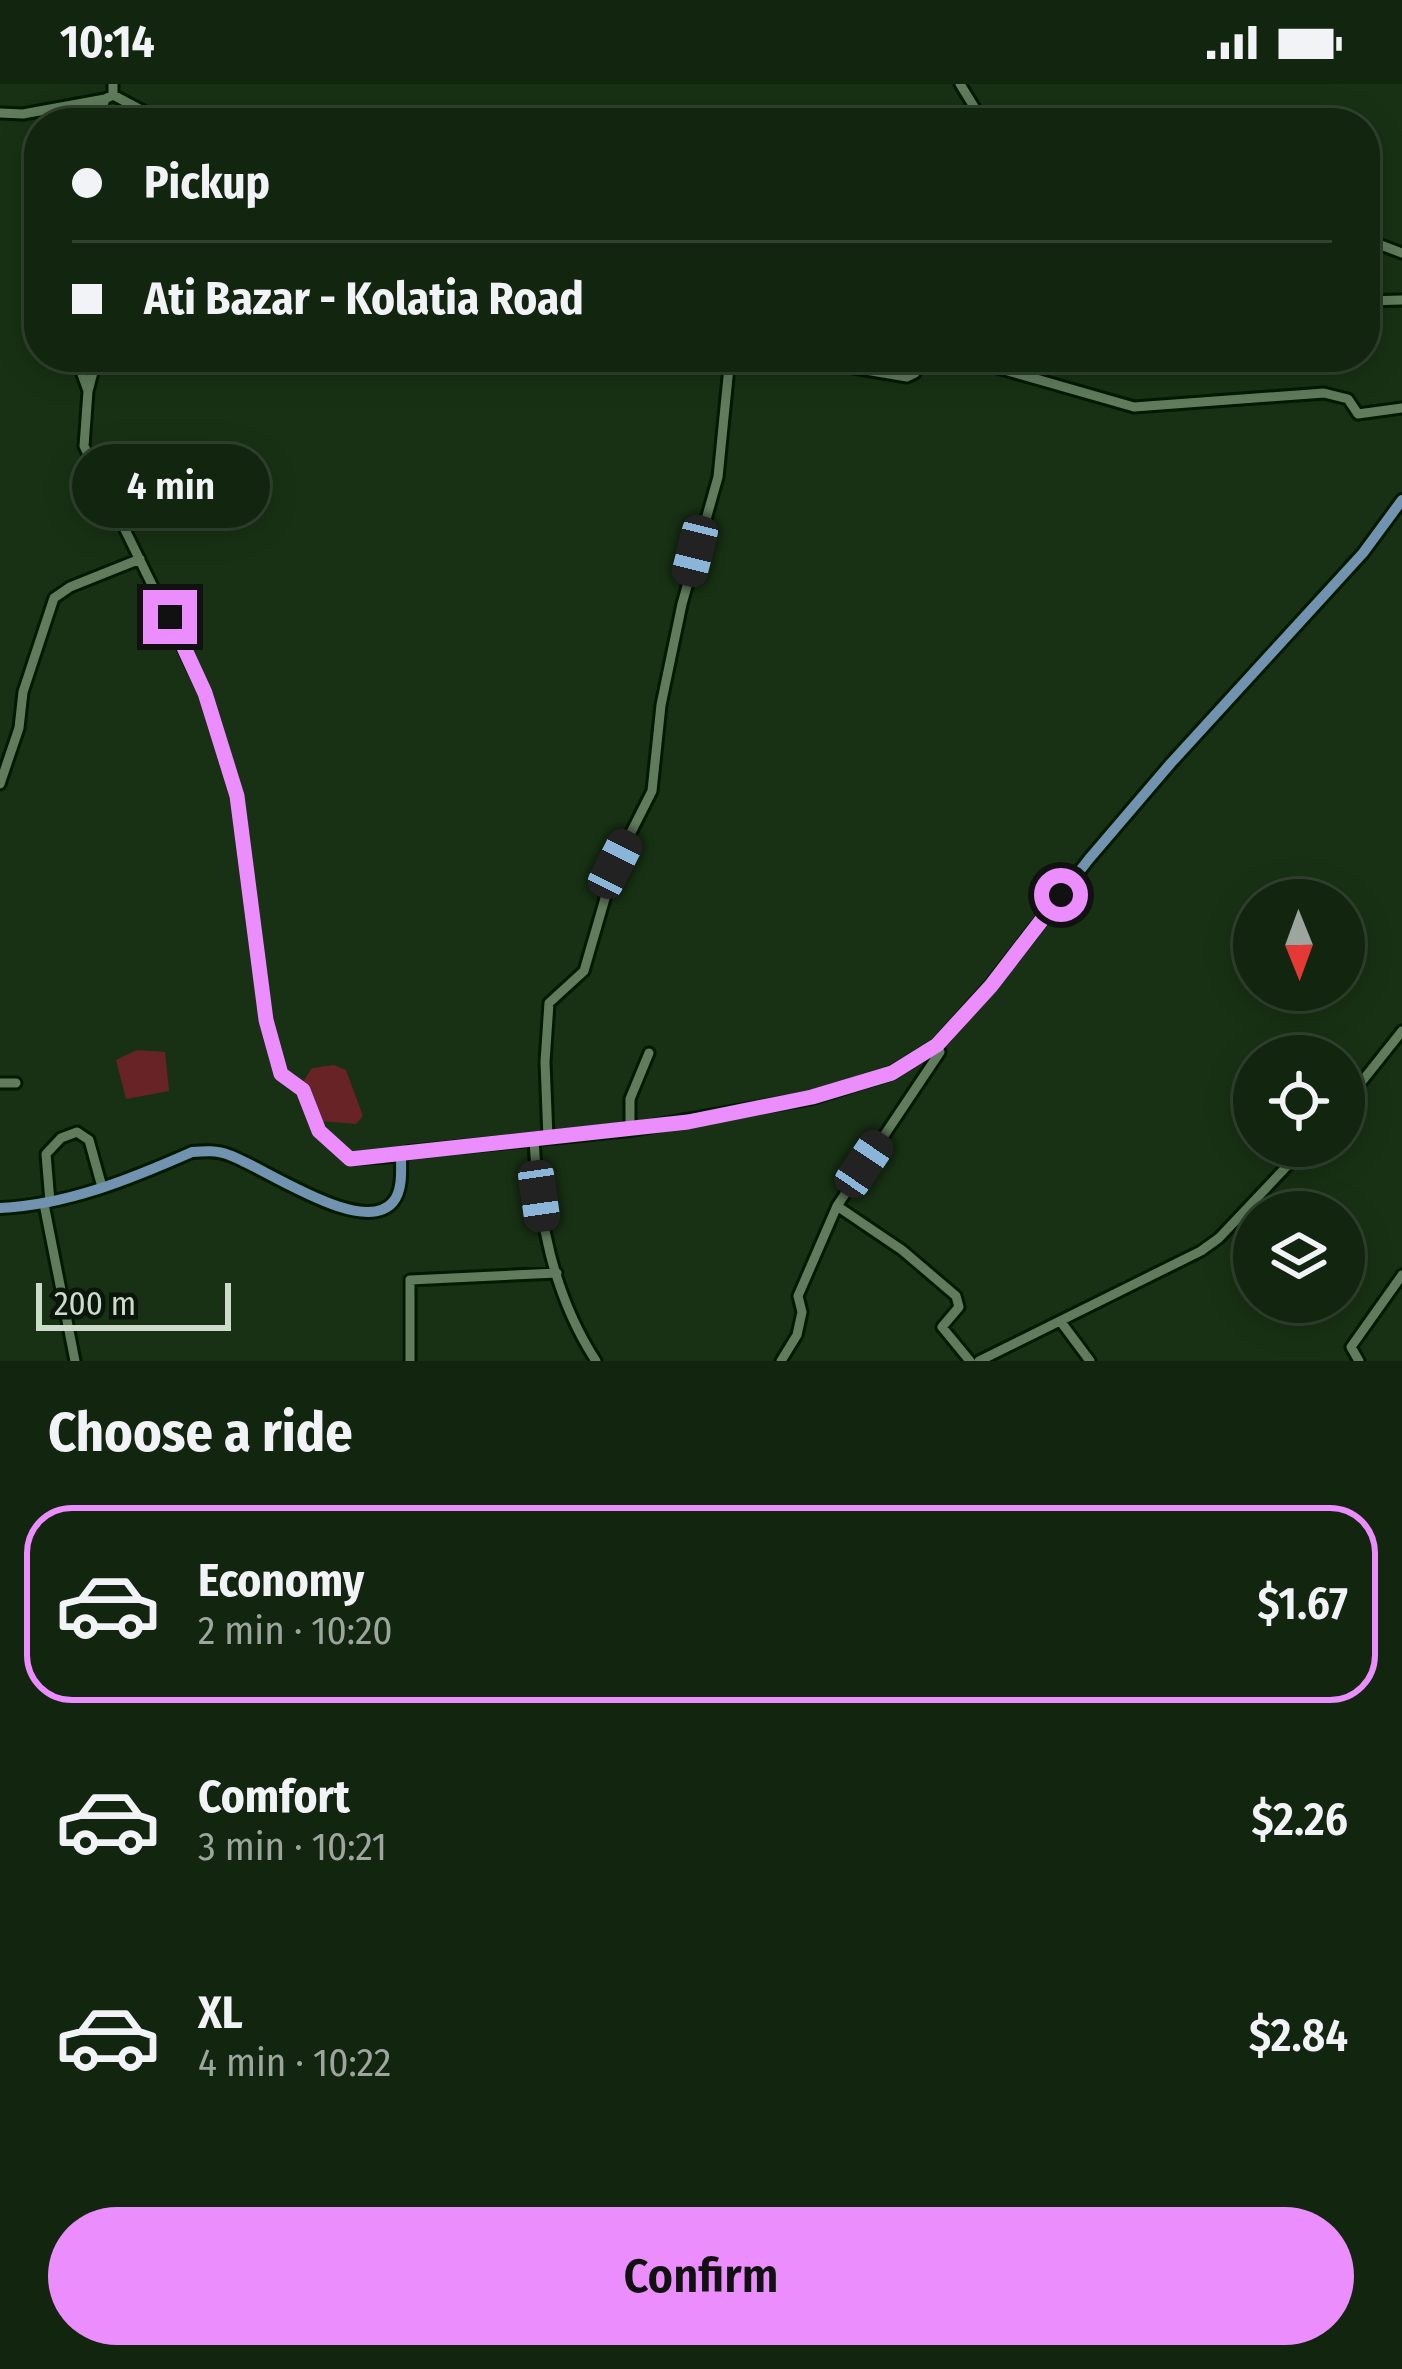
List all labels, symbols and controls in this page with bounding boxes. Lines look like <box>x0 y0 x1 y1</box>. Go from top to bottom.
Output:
text: 10:14 <box>60 15 155 69</box>
text: Pickup <box>144 156 270 210</box>
text: Ati Bazar - Kolatia Road <box>144 272 584 326</box>
callout: 4 min <box>71 443 269 527</box>
text: 4 min <box>127 463 215 509</box>
car <box>669 512 721 590</box>
route end <box>143 590 197 644</box>
car <box>583 824 647 904</box>
route start <box>1034 868 1088 922</box>
north arrow <box>1233 879 1365 1011</box>
map controls <box>1233 879 1365 1323</box>
button: locate <box>1233 1035 1365 1167</box>
car <box>829 1124 899 1204</box>
car <box>516 1158 562 1234</box>
button: layers <box>1233 1191 1365 1323</box>
scale bar <box>36 1277 231 1330</box>
text: 200 m <box>54 1284 136 1324</box>
text: Choose a ride <box>48 1401 353 1465</box>
icon: car <box>54 1550 162 1658</box>
text: Economy <box>198 1554 364 1608</box>
text: $1.67 <box>1258 1577 1348 1631</box>
text: 2 min · 10:20 <box>198 1608 393 1654</box>
icon: car <box>54 1766 162 1874</box>
text: Comfort <box>198 1770 350 1824</box>
text: $2.26 <box>1251 1793 1348 1847</box>
text: 3 min · 10:21 <box>198 1824 387 1870</box>
icon: car <box>54 1982 162 2090</box>
text: XL <box>198 1986 243 2040</box>
text: $2.84 <box>1249 2009 1348 2063</box>
text: 4 min · 10:22 <box>198 2040 391 2086</box>
button: Confirm <box>48 2207 1354 2345</box>

